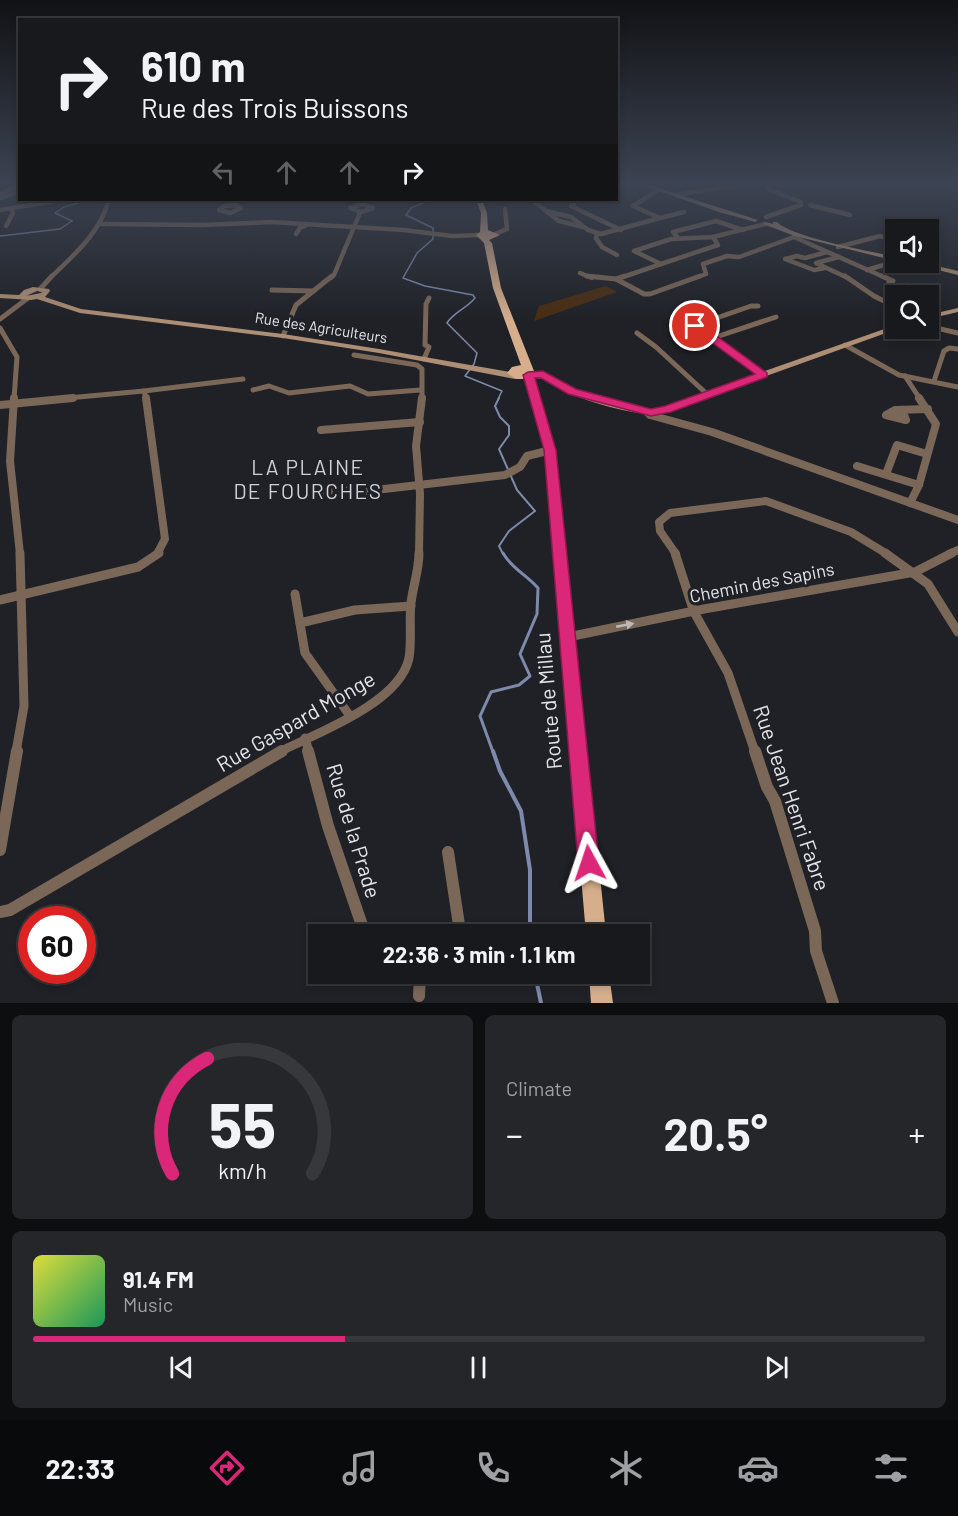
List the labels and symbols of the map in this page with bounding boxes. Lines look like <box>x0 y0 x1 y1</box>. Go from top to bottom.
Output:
pin <box>669 300 720 351</box>
street label: Rue des Agriculteurs <box>254 308 389 346</box>
district label: LA PLAINE DE FOURCHES <box>233 454 383 503</box>
street label: Chemin des Sapins <box>688 557 836 607</box>
one-way arrow <box>616 620 635 629</box>
street label: Route de Millau <box>529 632 566 771</box>
street label: Rue Gaspard Monge <box>212 665 379 776</box>
street label: Rue Jean Henri Fabre <box>749 701 836 894</box>
street label: Rue de la Prade <box>322 760 387 901</box>
position arrow <box>557 831 621 895</box>
speed limit sign: 60 <box>18 906 96 984</box>

